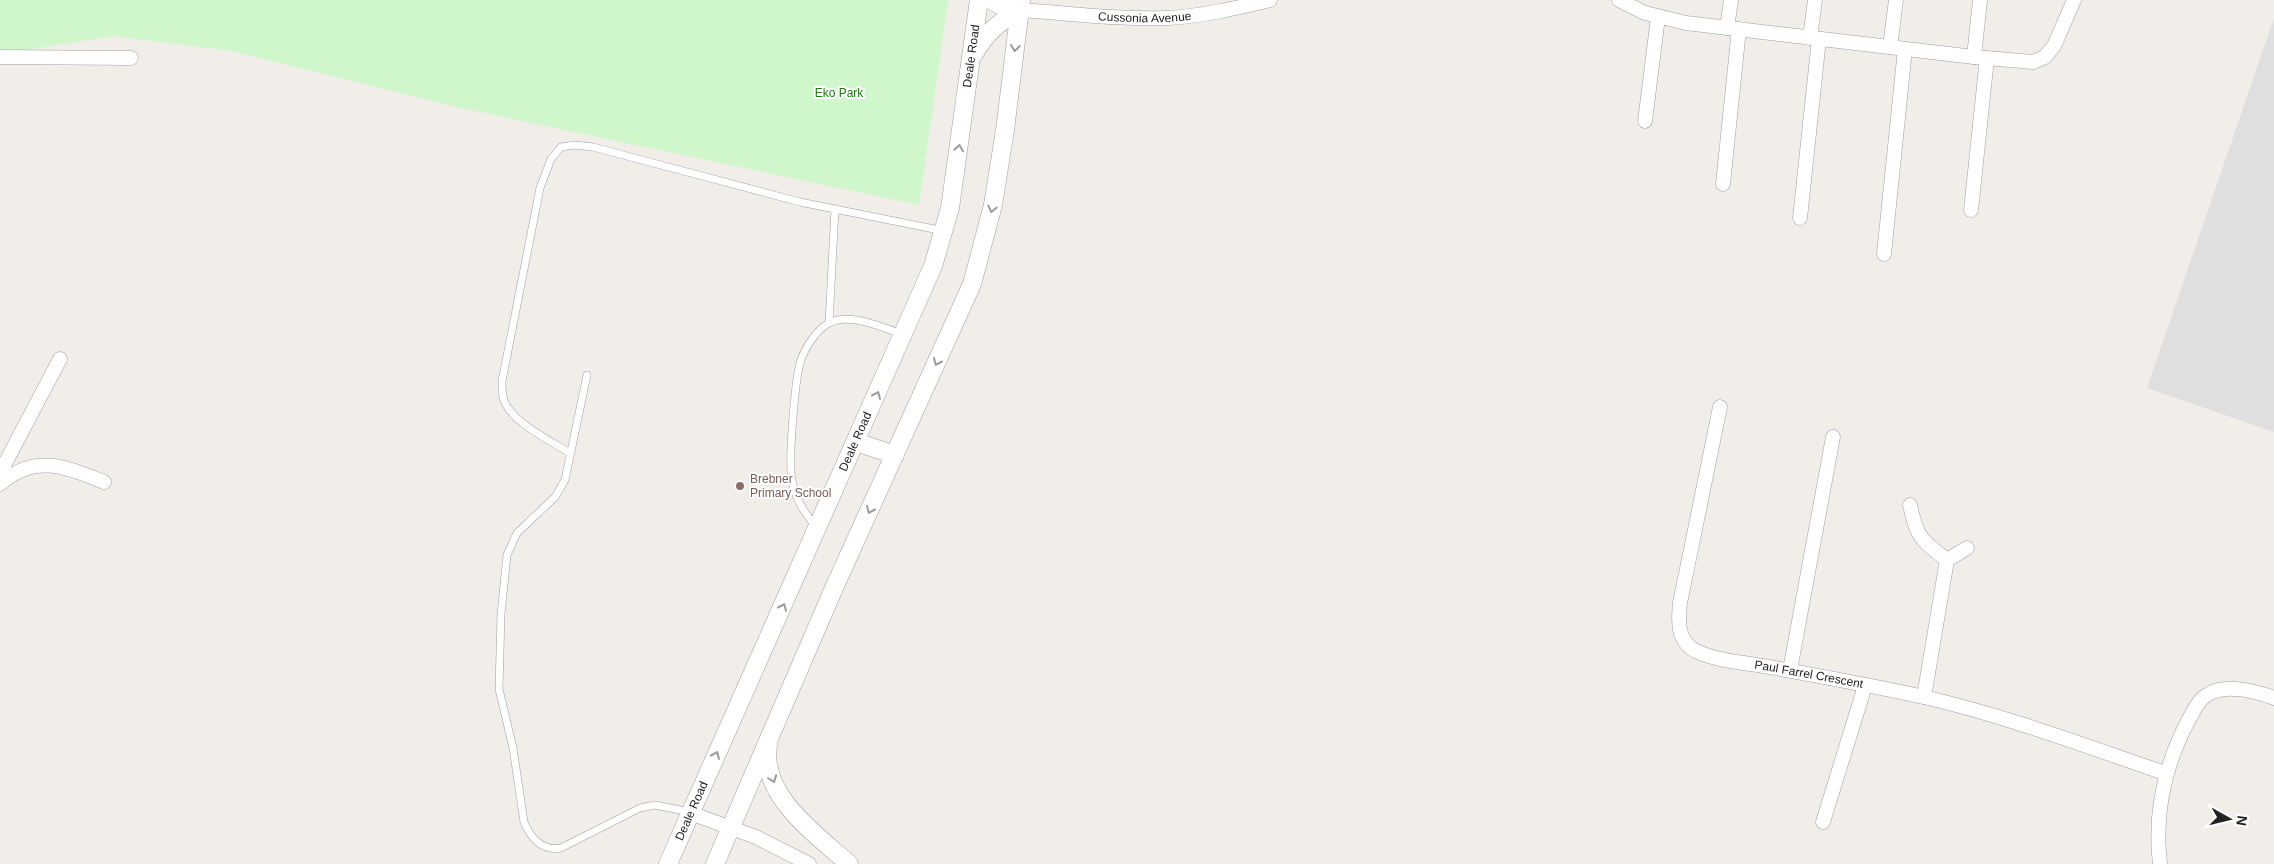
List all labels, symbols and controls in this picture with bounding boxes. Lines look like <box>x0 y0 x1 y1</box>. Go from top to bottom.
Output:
street label: Cussonia Avenue <box>1098 9 1192 25</box>
street label: Deale Road <box>960 24 983 88</box>
one-way arrow <box>1010 45 1021 53</box>
park label: Eko Park <box>815 86 864 100</box>
one-way arrow <box>953 144 964 152</box>
one-way arrow <box>987 205 997 214</box>
one-way arrow <box>933 357 943 366</box>
one-way arrow <box>871 391 882 400</box>
street label: Deale Road <box>836 410 874 473</box>
place label: Brebner Primary School <box>750 472 831 500</box>
marker: Brebner Primary School <box>734 480 746 492</box>
one-way arrow <box>866 505 876 514</box>
one-way arrow <box>776 603 787 612</box>
street label: Paul Farrel Crescent <box>1754 658 1865 691</box>
one-way arrow <box>709 751 720 760</box>
one-way arrow <box>767 774 777 783</box>
street label: Deale Road <box>672 779 711 843</box>
north arrow <box>2204 794 2254 844</box>
text: N <box>2233 815 2251 827</box>

